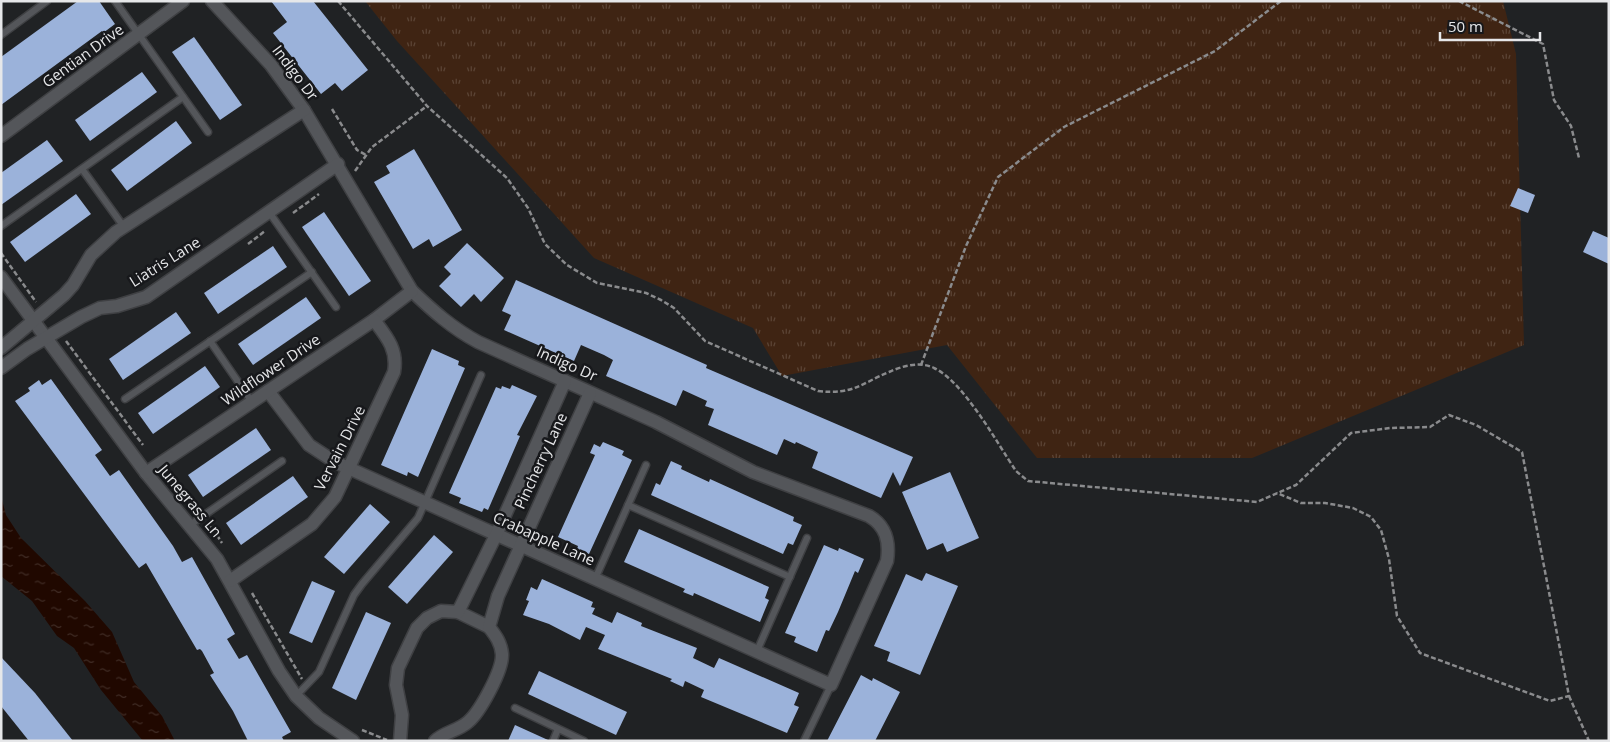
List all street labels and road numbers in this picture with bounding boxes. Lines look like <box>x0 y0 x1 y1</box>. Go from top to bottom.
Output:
street label: Gentian Drive <box>38 19 127 91</box>
street label: Indigo Dr <box>268 41 323 104</box>
street label: Liatris Lane <box>125 231 204 291</box>
street label: Wildflower Drive <box>217 329 324 410</box>
street label: Indigo Dr <box>534 341 601 385</box>
street label: Vervain Drive <box>309 402 369 493</box>
street label: Pincherry Lane <box>509 409 571 512</box>
street label: Junegrass Ln <box>153 458 227 541</box>
street label: Crabapple Lane <box>490 507 599 570</box>

